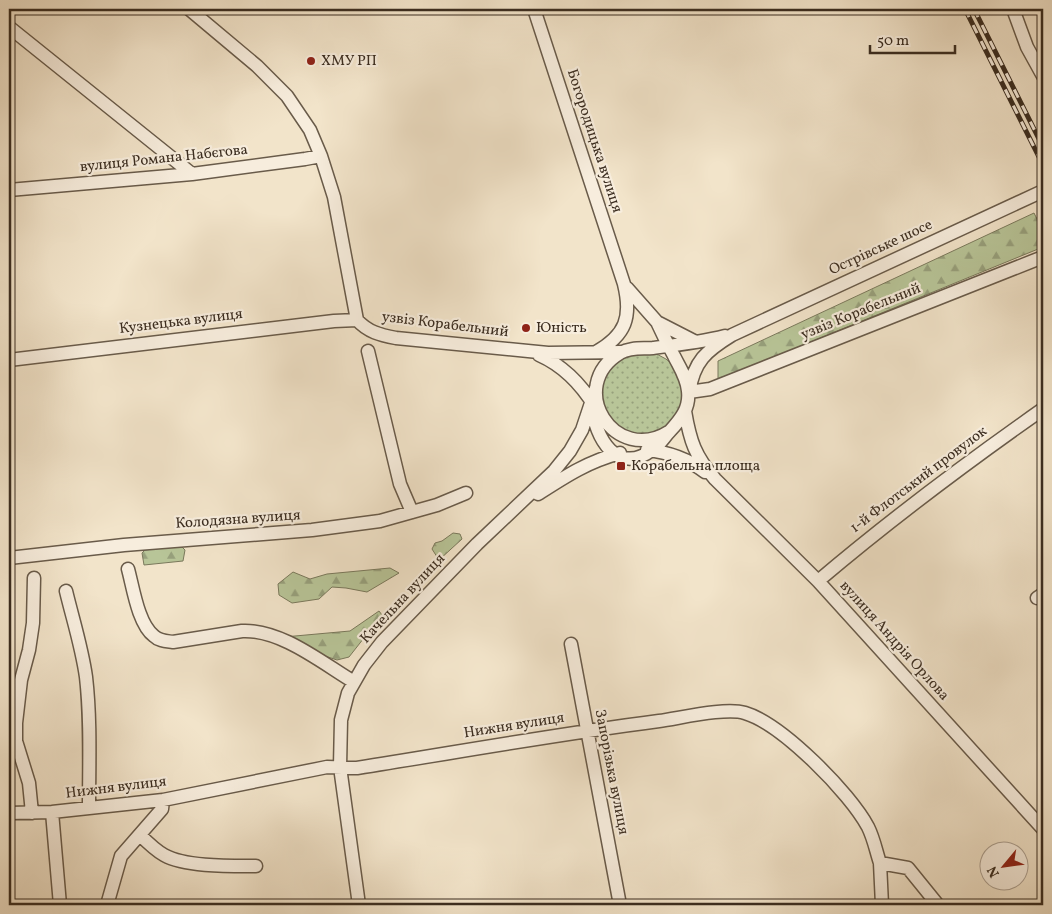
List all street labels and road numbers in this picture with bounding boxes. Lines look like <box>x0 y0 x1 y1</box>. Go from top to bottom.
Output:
street label: Богородицька вулиця <box>561 66 627 216</box>
street label: вулиця Романа Набєгова <box>79 140 249 178</box>
street label: Острівське шосе <box>826 215 936 281</box>
street label: узвіз Корабельний <box>798 278 924 346</box>
street label: Кузнецька вулиця <box>118 304 244 340</box>
street label: узвіз Корабельний <box>380 307 510 343</box>
street label: 1-й Флотський провулок <box>846 421 992 539</box>
street label: Колодязна вулиця <box>175 505 301 535</box>
street label: Качельна вулиця <box>356 549 450 649</box>
street label: вулиця Андрія Орлова <box>834 576 954 706</box>
street label: Нижня вулиця <box>462 708 566 744</box>
street label: Запорізька вулиця <box>589 708 633 837</box>
street label: Нижня вулиця <box>64 771 168 805</box>

